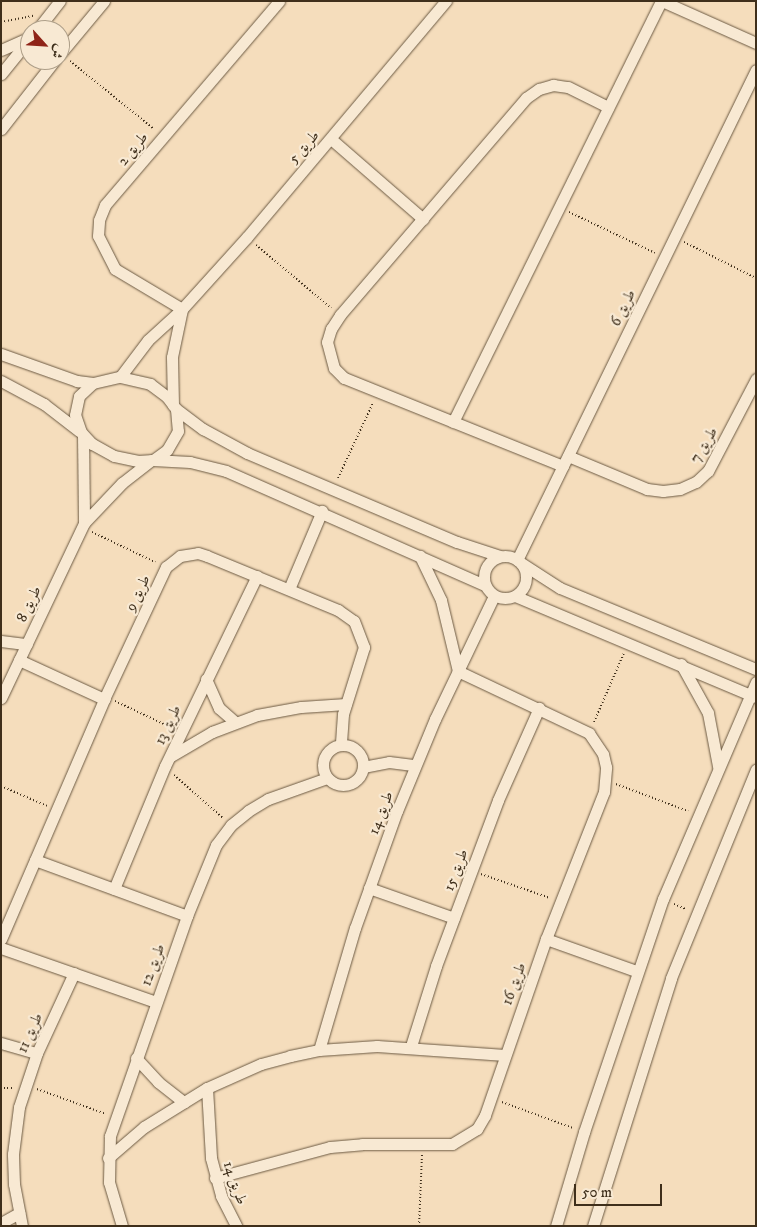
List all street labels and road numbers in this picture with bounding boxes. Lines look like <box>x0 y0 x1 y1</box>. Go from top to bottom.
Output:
street label: طريق 5 <box>285 127 323 167</box>
street label: طريق 2 <box>114 129 152 169</box>
street label: طريق 6 <box>606 287 640 329</box>
street label: طريق 7 <box>686 424 722 466</box>
street label: طريق 9 <box>122 572 154 614</box>
street label: طريق 8 <box>13 583 45 625</box>
street label: طريق 13 <box>151 702 185 748</box>
street label: طريق 14 <box>365 789 397 837</box>
street label: طريق 15 <box>440 846 472 894</box>
street label: طريق 12 <box>137 941 169 989</box>
street label: طريق 16 <box>498 960 530 1008</box>
street label: طريق 11 <box>13 1010 47 1056</box>
street label: طريق 14 <box>219 1159 251 1207</box>

